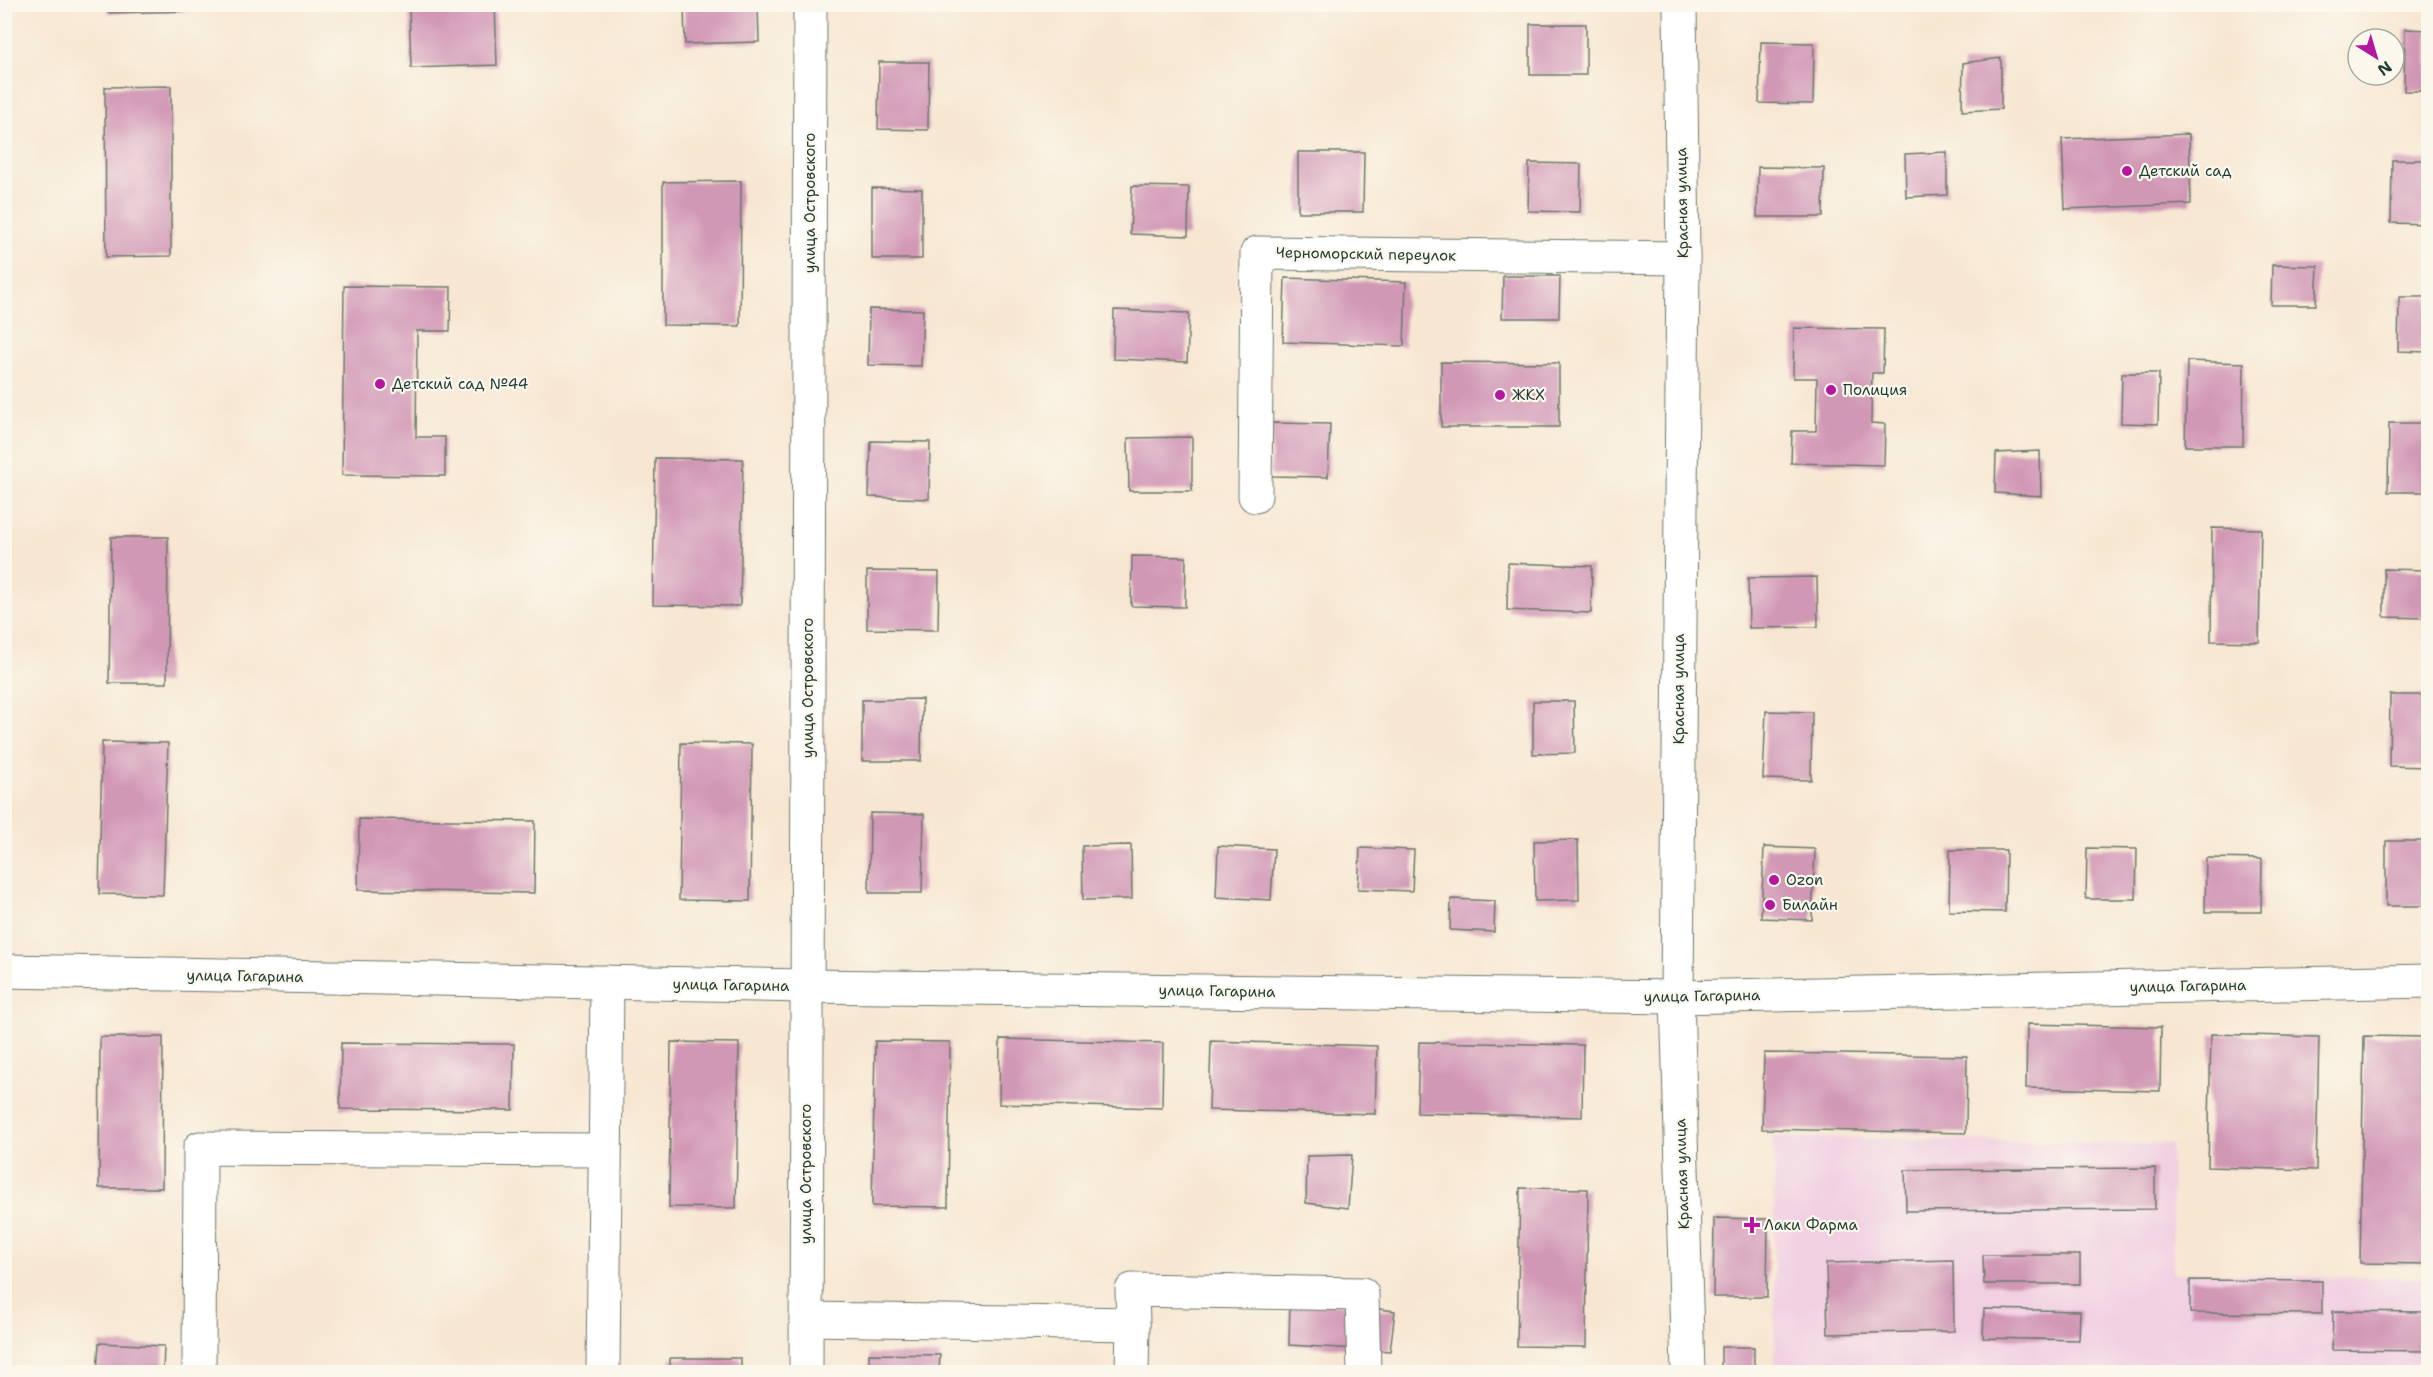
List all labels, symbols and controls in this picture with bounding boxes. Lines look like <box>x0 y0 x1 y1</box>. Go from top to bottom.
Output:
north arrow <box>2346 27 2406 87</box>
text: N <box>2373 56 2396 81</box>
street label: улица Островского <box>800 133 820 273</box>
street label: Красная улица <box>1671 147 1693 259</box>
place label: Детский сад <box>2139 161 2232 181</box>
marker: Детский сад <box>2120 164 2134 178</box>
street label: Черноморский переулок <box>1276 242 1456 266</box>
place label: Детский сад №44 <box>392 374 528 394</box>
marker: Детский сад №44 <box>373 377 387 391</box>
place label: Полиция <box>1843 380 1907 400</box>
marker: Полиция <box>1824 383 1838 397</box>
place label: ЖКХ <box>1512 385 1545 405</box>
marker: ЖКХ <box>1493 388 1507 402</box>
street label: улица Островского <box>798 618 818 758</box>
street label: Красная улица <box>1669 633 1689 744</box>
place label: Ozon <box>1786 870 1823 890</box>
marker: Ozon <box>1767 873 1781 887</box>
place label: Билайн <box>1782 895 1838 915</box>
marker: Билайн <box>1763 898 1777 912</box>
street label: улица Гагарина <box>186 965 304 987</box>
street label: улица Гагарина <box>672 974 790 996</box>
street label: улица Гагарина <box>2129 975 2247 997</box>
street label: улица Гагарина <box>1158 980 1276 1002</box>
street label: улица Гагарина <box>1643 985 1761 1007</box>
street label: улица Островского <box>796 1104 816 1244</box>
street label: Красная улица <box>1670 1118 1694 1230</box>
place label: Лаки Фарма <box>1764 1215 1858 1235</box>
marker: Лаки Фарма <box>1745 1218 1759 1232</box>

